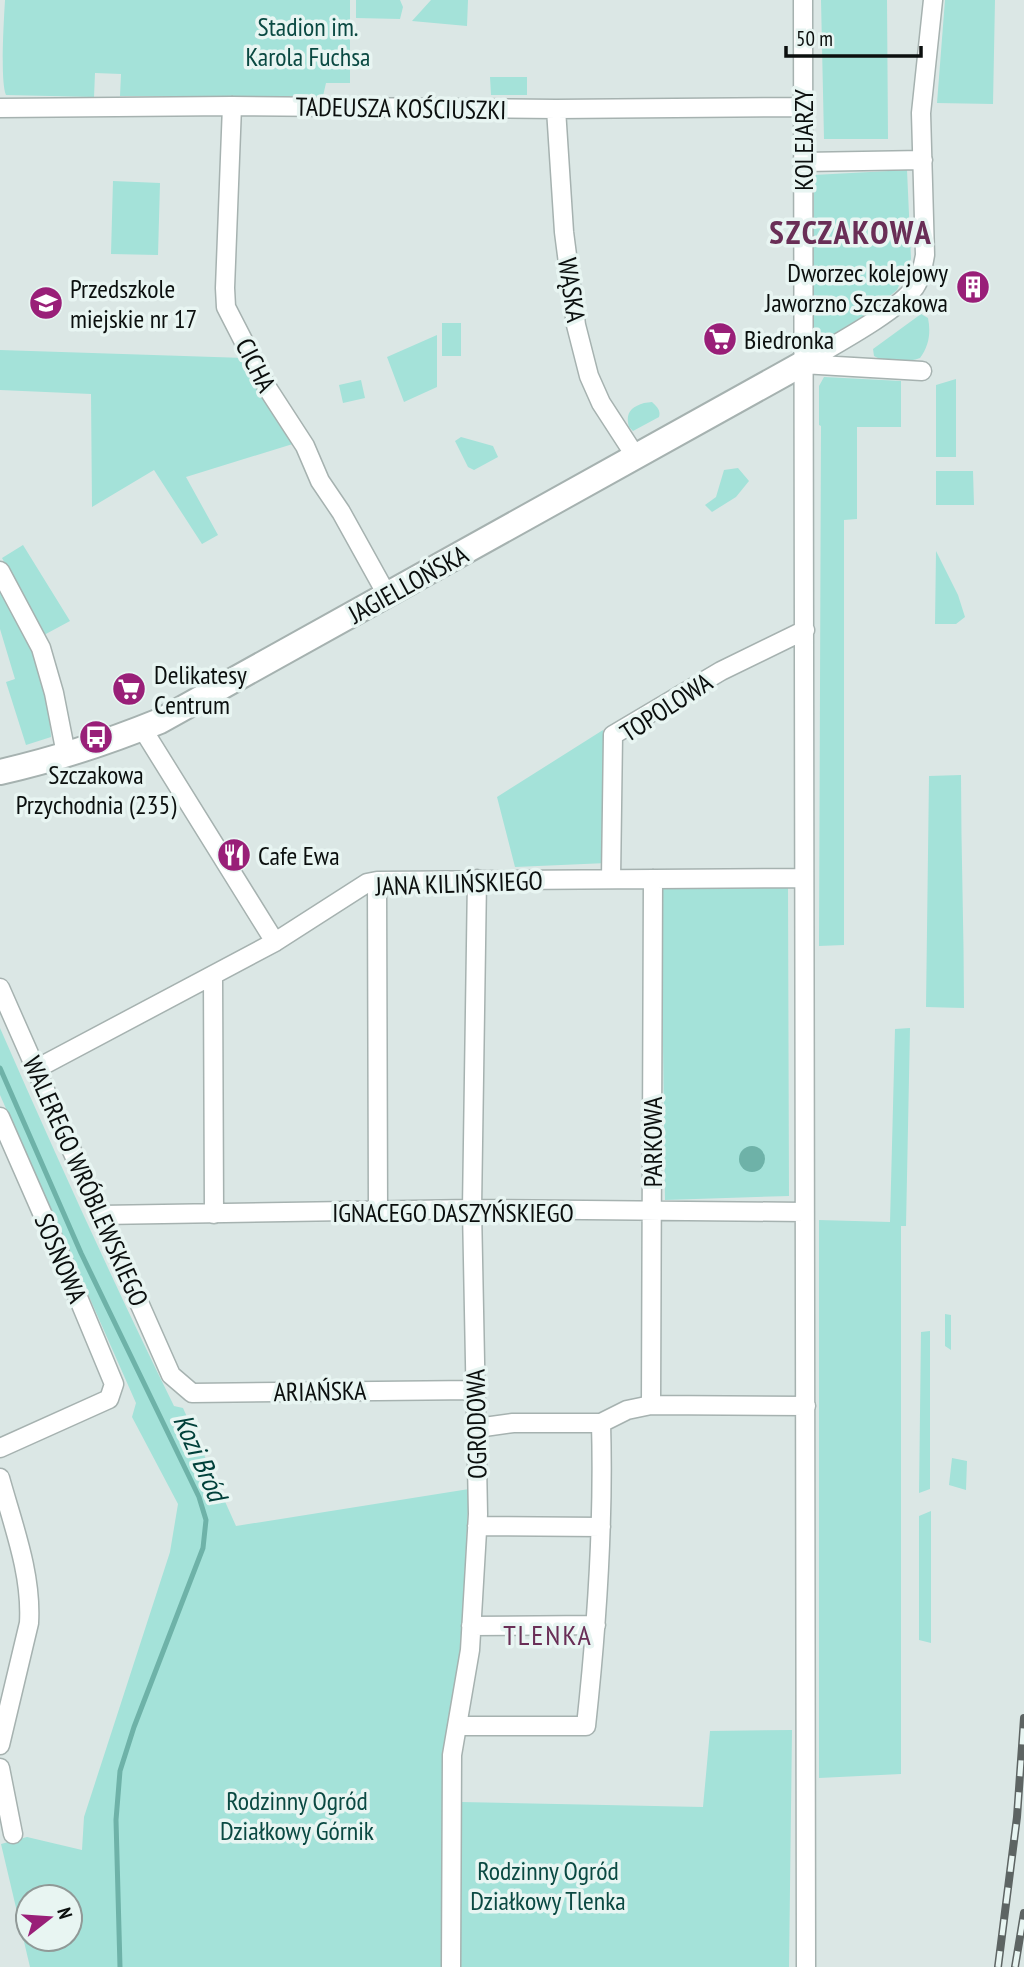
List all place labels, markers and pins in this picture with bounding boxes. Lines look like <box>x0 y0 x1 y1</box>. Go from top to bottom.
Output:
place label: Dworzec kolejowy Jaworzno Szczakowa <box>764 256 948 319</box>
building icon: Dworzec kolejowy Jaworzno Szczakowa <box>954 268 992 306</box>
place label: Przedszkole miejskie nr 17 <box>70 272 197 335</box>
school or university icon: Przedszkole miejskie nr 17 <box>27 284 65 322</box>
supermarket icon: Biedronka <box>701 320 739 358</box>
place label: Biedronka <box>744 323 834 356</box>
place label: Delikatesy Centrum <box>154 658 247 721</box>
supermarket icon: Delikatesy Centrum <box>110 670 148 708</box>
bus stop icon: Szczakowa Przychodnia (235) <box>77 718 115 756</box>
place label: Szczakowa Przychodnia (235) <box>16 758 176 821</box>
restaurant icon: Cafe Ewa <box>215 836 253 874</box>
place label: Cafe Ewa <box>258 839 340 872</box>

